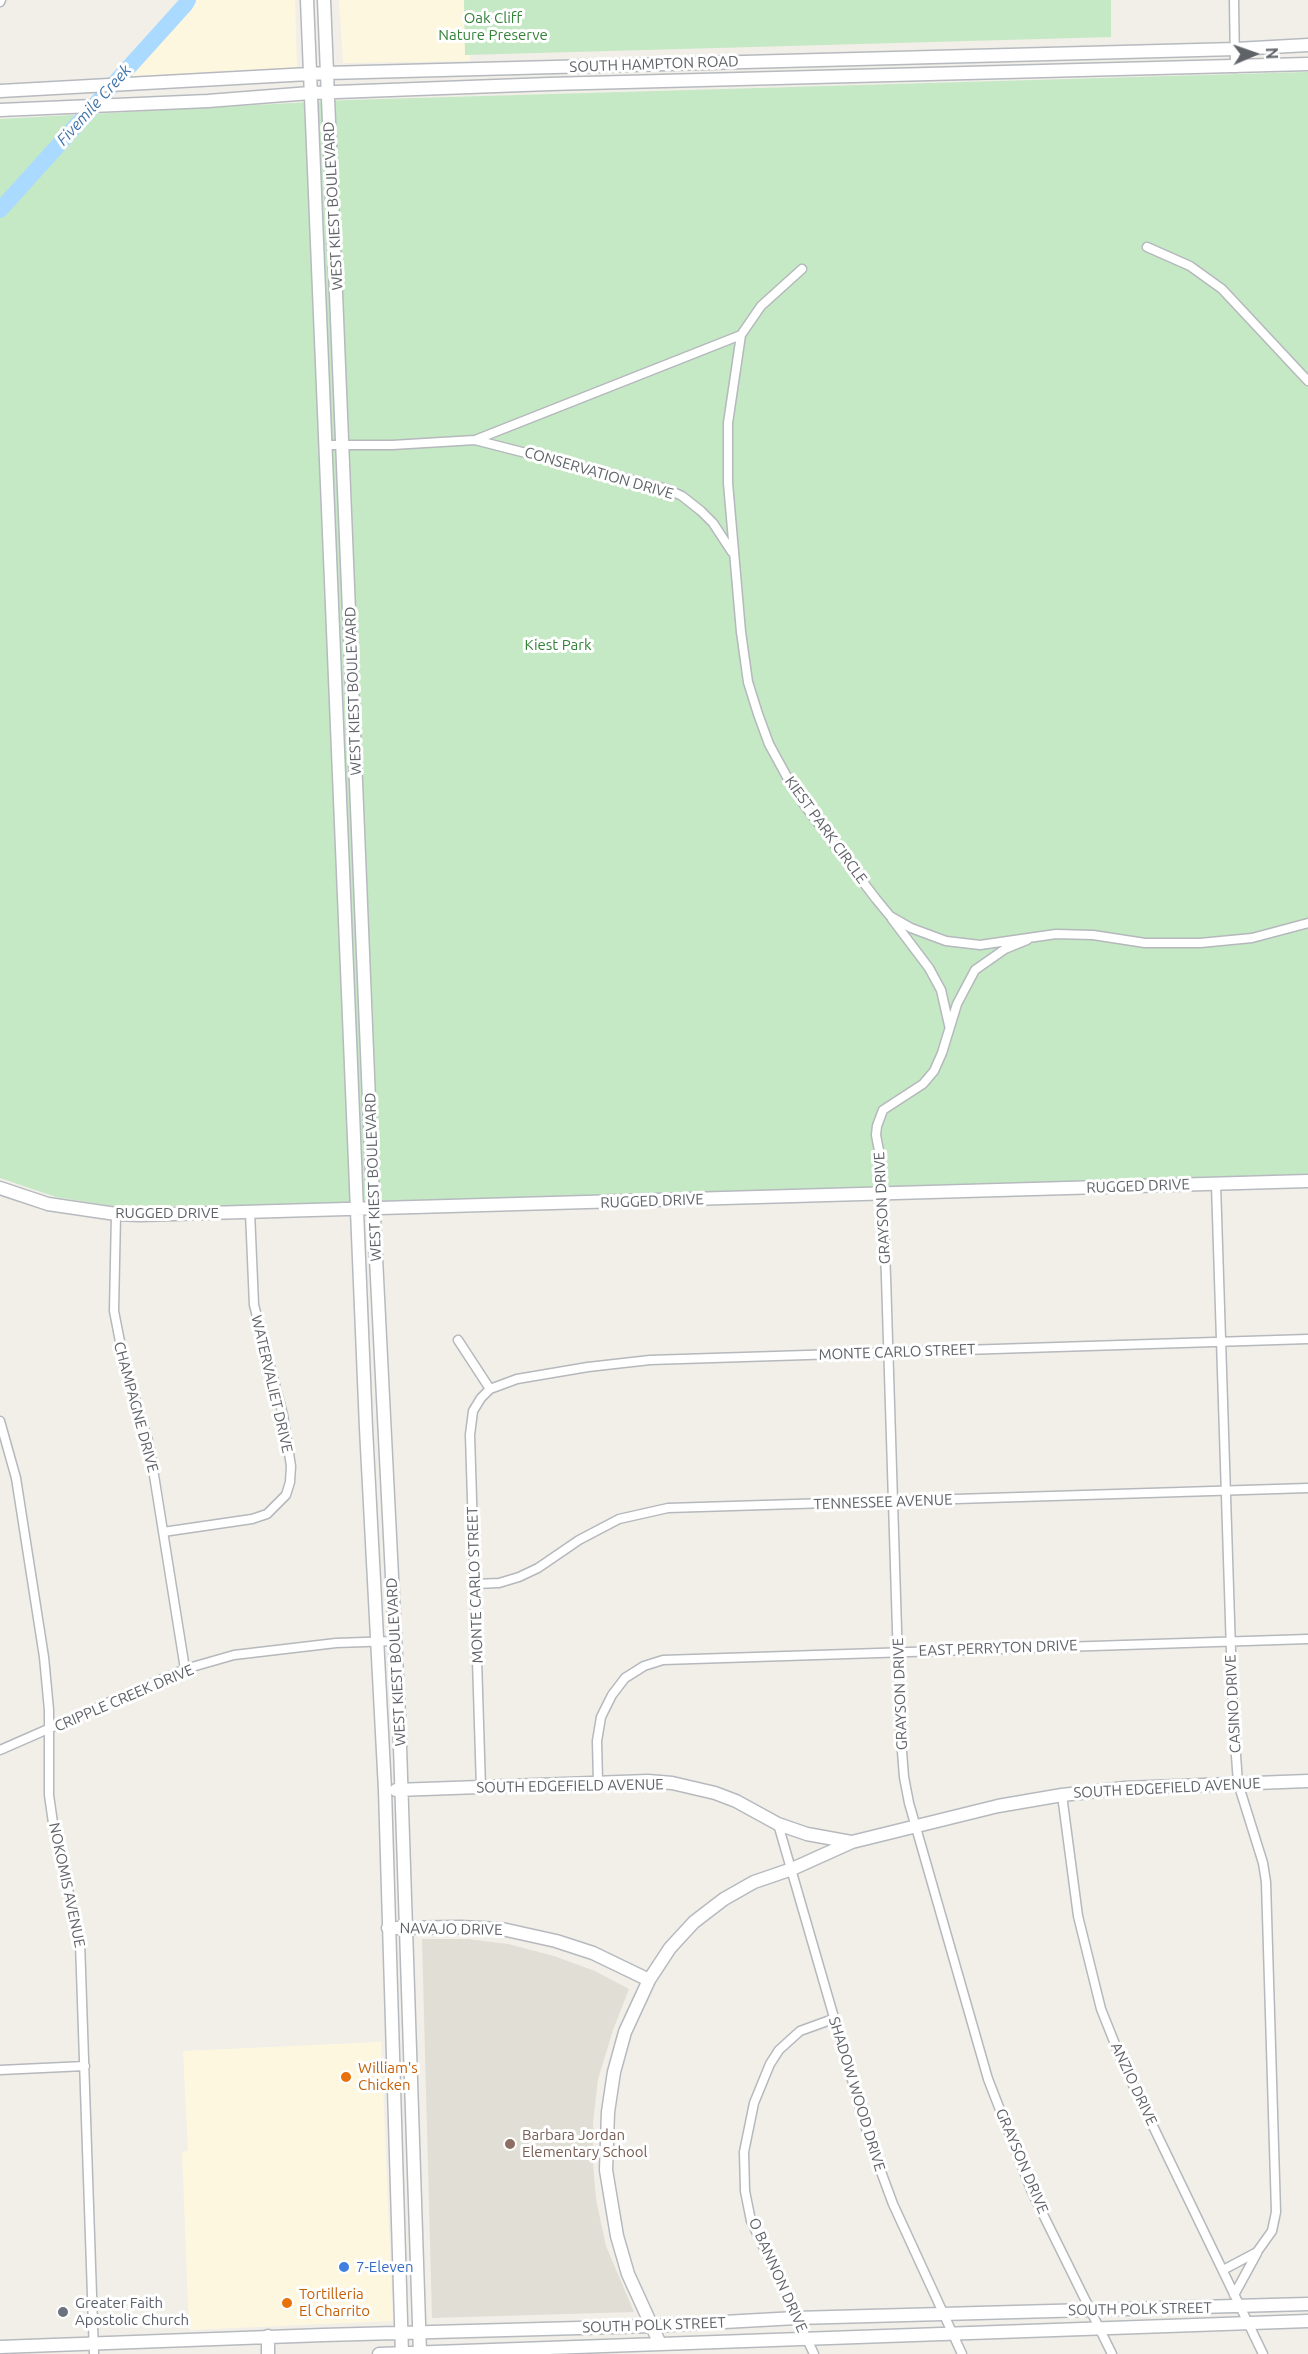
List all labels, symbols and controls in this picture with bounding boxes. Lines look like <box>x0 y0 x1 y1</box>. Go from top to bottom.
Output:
park label: Oak Cliff Nature Preserve <box>438 9 548 44</box>
north arrow <box>1224 24 1284 84</box>
text: N <box>1263 47 1281 60</box>
street label: SOUTH HAMPTON ROAD <box>569 52 739 76</box>
water label: Fivemile Creek <box>53 61 135 149</box>
street label: WEST KIEST BOULEVARD <box>320 121 346 291</box>
street label: CONSERVATION DRIVE <box>522 443 676 503</box>
street label: WEST KIEST BOULEVARD <box>341 606 365 776</box>
park label: Kiest Park <box>524 636 592 654</box>
street label: KIEST PARK CIRCLE <box>781 773 871 887</box>
street label: WEST KIEST BOULEVARD <box>361 1092 385 1262</box>
street label: GRAYSON DRIVE <box>870 1151 894 1265</box>
street label: RUGGED DRIVE <box>1086 1175 1190 1197</box>
street label: RUGGED DRIVE <box>600 1190 704 1212</box>
street label: RUGGED DRIVE <box>115 1204 219 1222</box>
street label: WATERVALIET DRIVE <box>247 1313 297 1455</box>
street label: CHAMPAGNE DRIVE <box>110 1340 162 1474</box>
street label: MONTE CARLO STREET <box>818 1340 976 1364</box>
street label: TENNESSEE AVENUE <box>813 1491 953 1513</box>
street label: MONTE CARLO STREET <box>463 1506 487 1664</box>
street label: WEST KIEST BOULEVARD <box>383 1577 409 1747</box>
street label: EAST PERRYTON DRIVE <box>918 1636 1078 1660</box>
street label: GRAYSON DRIVE <box>889 1637 911 1751</box>
street label: CASINO DRIVE <box>1221 1654 1245 1754</box>
street label: CRIPPLE CREEK DRIVE <box>52 1661 196 1735</box>
street label: SOUTH EDGEFIELD AVENUE <box>1073 1774 1261 1802</box>
street label: SOUTH EDGEFIELD AVENUE <box>476 1775 664 1797</box>
street label: NOKOMIS AVENUE <box>45 1821 89 1949</box>
street label: NAVAJO DRIVE <box>399 1919 503 1939</box>
street label: SHADOW WOOD DRIVE <box>825 2015 889 2173</box>
street label: ANZIO DRIVE <box>1107 2040 1161 2128</box>
place label: William's Chicken <box>358 2059 418 2094</box>
marker: William's Chicken <box>339 2070 353 2084</box>
street label: GRAYSON DRIVE <box>992 2106 1052 2216</box>
place label: Barbara Jordan Elementary School <box>522 2126 648 2161</box>
marker: Barbara Jordan Elementary School <box>503 2137 517 2151</box>
street label: O BANNON DRIVE <box>745 2215 811 2335</box>
place label: 7-Eleven <box>356 2258 414 2276</box>
marker: 7-Eleven <box>337 2260 351 2274</box>
place label: Tortilleria El Charrito <box>299 2285 370 2320</box>
place label: Greater Faith Apostolic Church <box>75 2294 189 2329</box>
marker: Tortilleria El Charrito <box>280 2296 294 2310</box>
street label: SOUTH POLK STREET <box>1068 2299 1212 2319</box>
marker: Greater Faith Apostolic Church <box>56 2305 70 2319</box>
street label: SOUTH POLK STREET <box>582 2314 726 2336</box>

